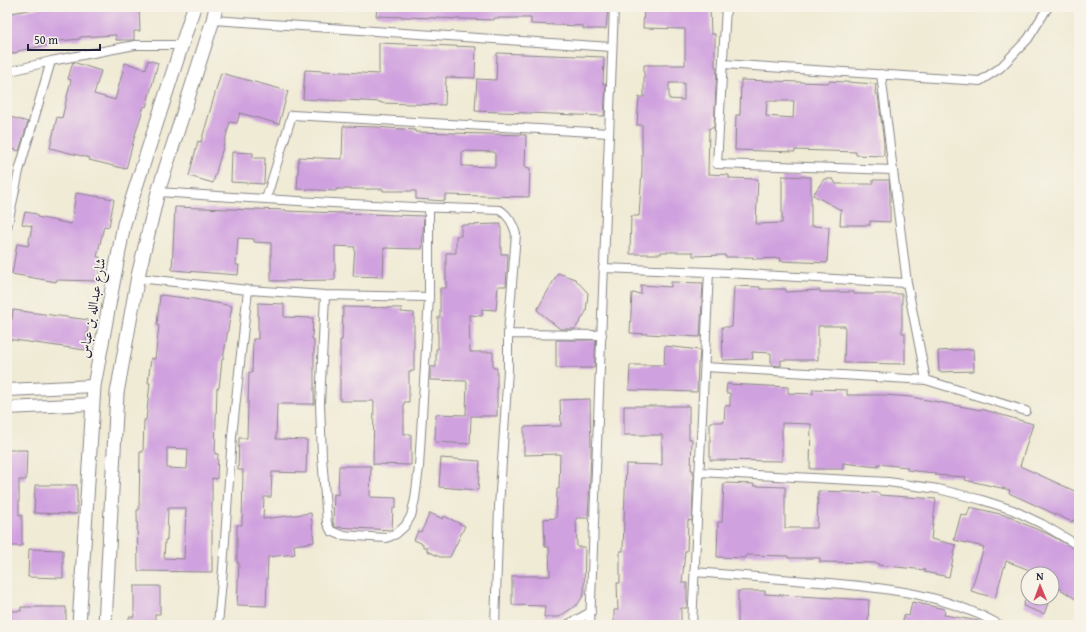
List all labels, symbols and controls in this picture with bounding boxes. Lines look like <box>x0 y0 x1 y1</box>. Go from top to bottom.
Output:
scale bar <box>28 26 100 52</box>
text: 50 m <box>34 31 58 48</box>
street label: شارع عبدالله بن عباس <box>73 256 113 360</box>
north arrow <box>1020 566 1060 606</box>
text: N <box>1036 568 1044 584</box>

